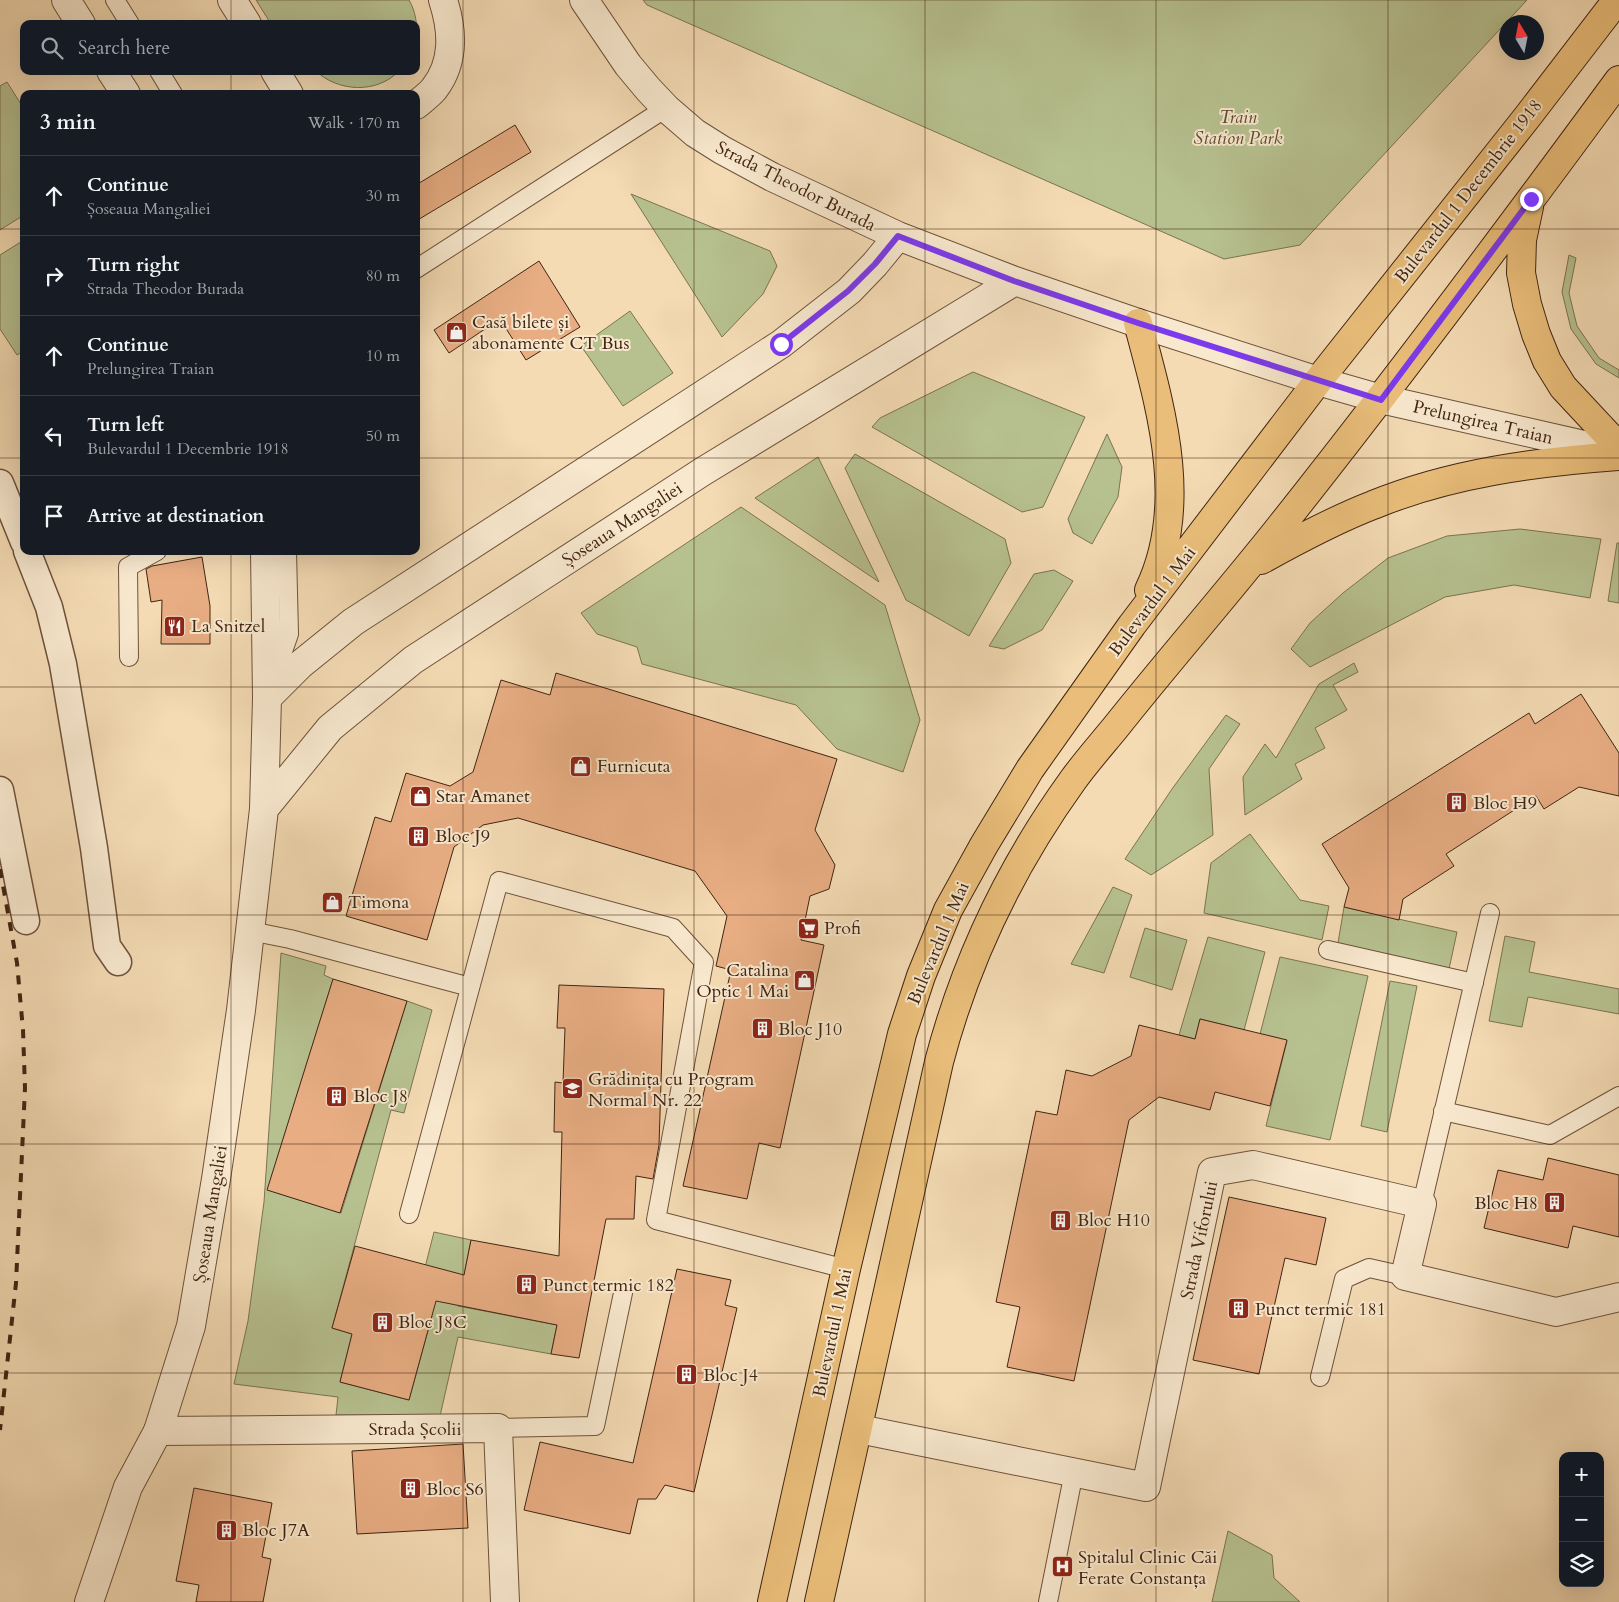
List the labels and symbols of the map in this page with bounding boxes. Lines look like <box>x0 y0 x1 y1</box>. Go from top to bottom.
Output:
north arrow <box>1499 15 1544 60</box>
street label: Bulevardul 1 Decembrie 1918 <box>1389 94 1548 288</box>
park label: Train Station Park <box>1194 105 1282 151</box>
street label: Strada Theodor Burada <box>711 135 880 238</box>
route end <box>1520 188 1543 211</box>
place label: Casă bilete și abonamente CT Bus <box>472 310 629 356</box>
shop icon: Casă bilete și abonamente CT Bus <box>444 320 468 344</box>
route start <box>770 333 793 356</box>
street label: Prelungirea Traian <box>1410 394 1556 451</box>
street label: Șoseaua Mangaliei <box>557 476 687 573</box>
street label: Bulevardul 1 Mai <box>1103 541 1202 661</box>
restaurant icon: La Snitzel <box>163 614 187 638</box>
place label: La Snitzel <box>191 614 266 639</box>
shop icon: Furnicuta <box>569 754 593 778</box>
place label: Furnicuta <box>597 754 671 779</box>
shop icon: Star Amanet <box>408 784 432 808</box>
place label: Star Amanet <box>436 784 530 809</box>
building icon: Bloc H9 <box>1445 791 1469 815</box>
place label: Bloc H9 <box>1473 791 1537 816</box>
building icon: Bloc J9 <box>407 824 431 848</box>
place label: Bloc J9 <box>435 824 490 849</box>
street label: Bulevardul 1 Mai <box>901 878 976 1008</box>
shop icon: Timona <box>320 890 344 914</box>
place label: Timona <box>348 890 409 915</box>
supermarket icon: Profi <box>796 916 820 940</box>
place label: Profi <box>824 916 861 941</box>
place label: Catalina Optic 1 Mai <box>696 958 789 1004</box>
shop icon: Catalina Optic 1 Mai <box>793 968 817 992</box>
building icon: Bloc J10 <box>750 1017 774 1041</box>
place label: Bloc J10 <box>778 1017 842 1042</box>
place label: Grădinița cu Program Normal Nr. 22 <box>588 1067 755 1113</box>
school or university icon: Grădinița cu Program Normal Nr. 22 <box>560 1077 584 1101</box>
building icon: Bloc J8 <box>325 1084 349 1108</box>
place label: Bloc J8 <box>353 1084 408 1109</box>
street label: Șoseaua Mangaliei <box>187 1144 234 1285</box>
street label: Strada Viforului <box>1175 1178 1224 1302</box>
place label: Bloc H8 <box>1474 1191 1538 1216</box>
building icon: Bloc H8 <box>1542 1191 1566 1215</box>
building icon: Bloc H10 <box>1049 1208 1073 1232</box>
place label: Bloc H10 <box>1077 1208 1150 1233</box>
street label: Bulevardul 1 Mai <box>807 1266 858 1400</box>
building icon: Punct termic 182 <box>515 1273 539 1297</box>
place label: Punct termic 182 <box>543 1273 674 1298</box>
building icon: Punct termic 181 <box>1227 1297 1251 1321</box>
place label: Punct termic 181 <box>1255 1297 1386 1322</box>
building icon: Bloc J8C <box>370 1310 394 1334</box>
place label: Bloc J8C <box>398 1310 467 1335</box>
building icon: Bloc J4 <box>675 1363 699 1387</box>
place label: Bloc J4 <box>703 1363 758 1388</box>
street label: Strada Școlii <box>369 1417 461 1442</box>
building icon: Bloc S6 <box>398 1477 422 1501</box>
place label: Bloc S6 <box>426 1477 484 1502</box>
building icon: Bloc J7A <box>214 1518 238 1542</box>
place label: Bloc J7A <box>242 1518 310 1543</box>
place label: Spitalul Clinic Căi Ferate Constanța <box>1078 1545 1217 1591</box>
hospital icon: Spitalul Clinic Căi Ferate Constanța <box>1050 1555 1074 1579</box>

